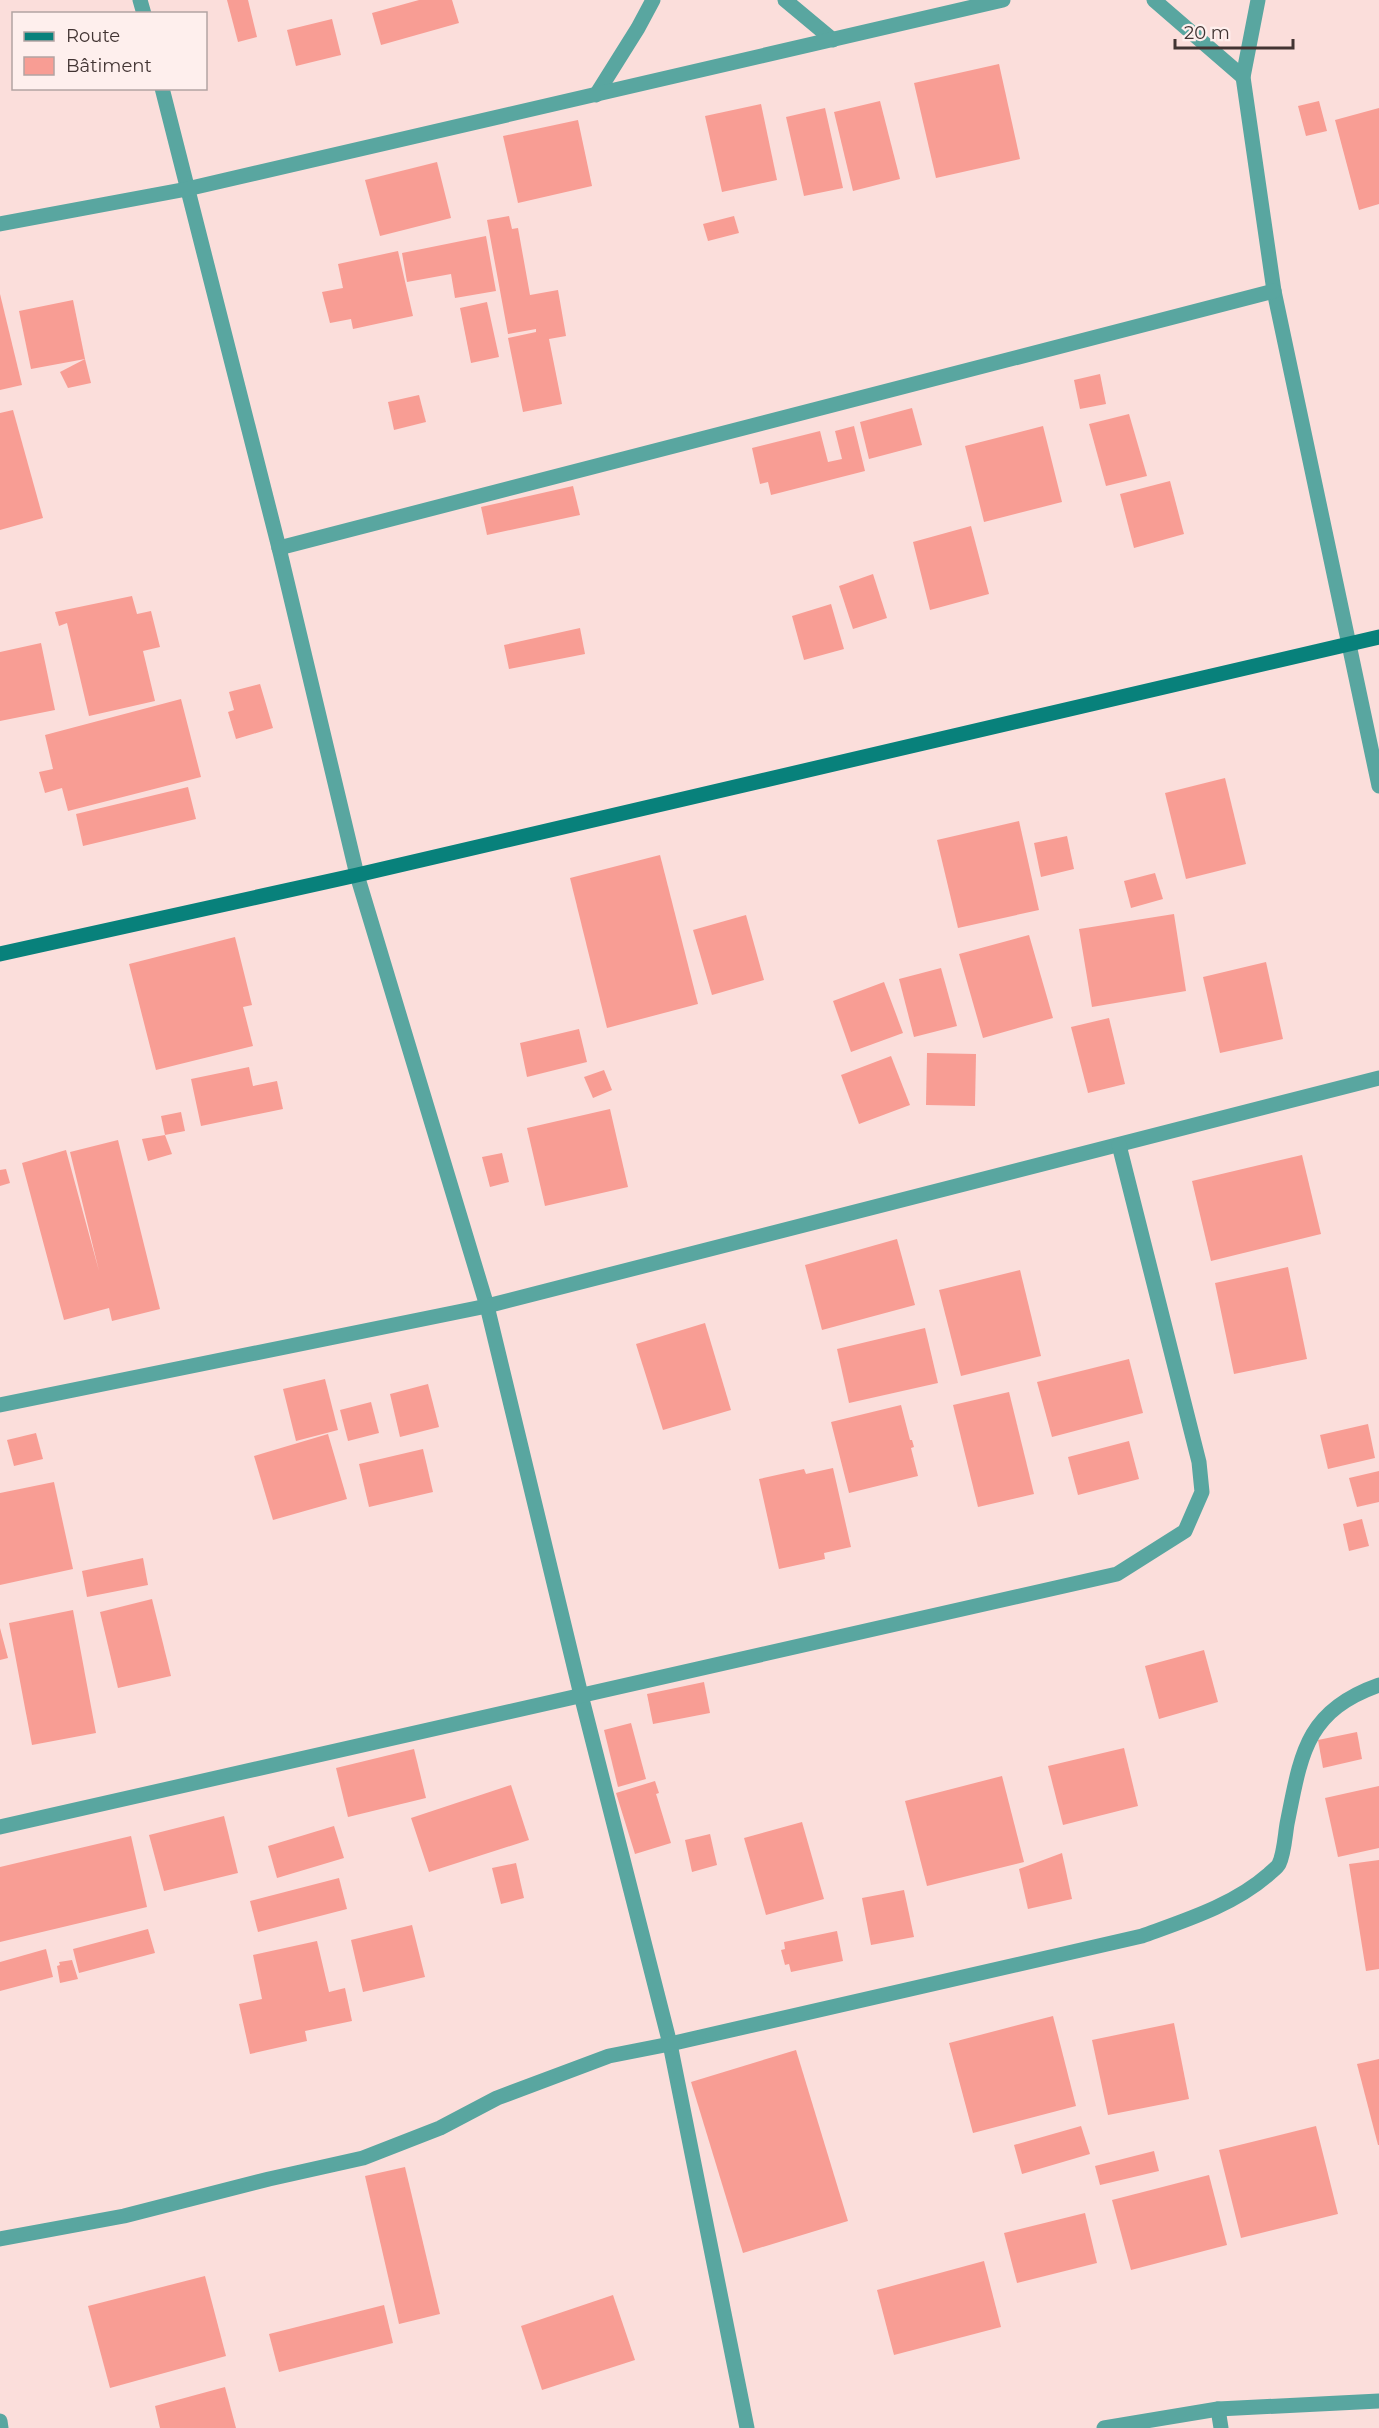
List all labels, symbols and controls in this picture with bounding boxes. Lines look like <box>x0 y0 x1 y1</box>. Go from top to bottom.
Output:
legend <box>12 12 207 90</box>
scale bar <box>1175 12 1294 50</box>
text: 20 m <box>1184 22 1230 44</box>
text: Route <box>66 25 120 47</box>
text: Bâtiment <box>66 55 152 77</box>

